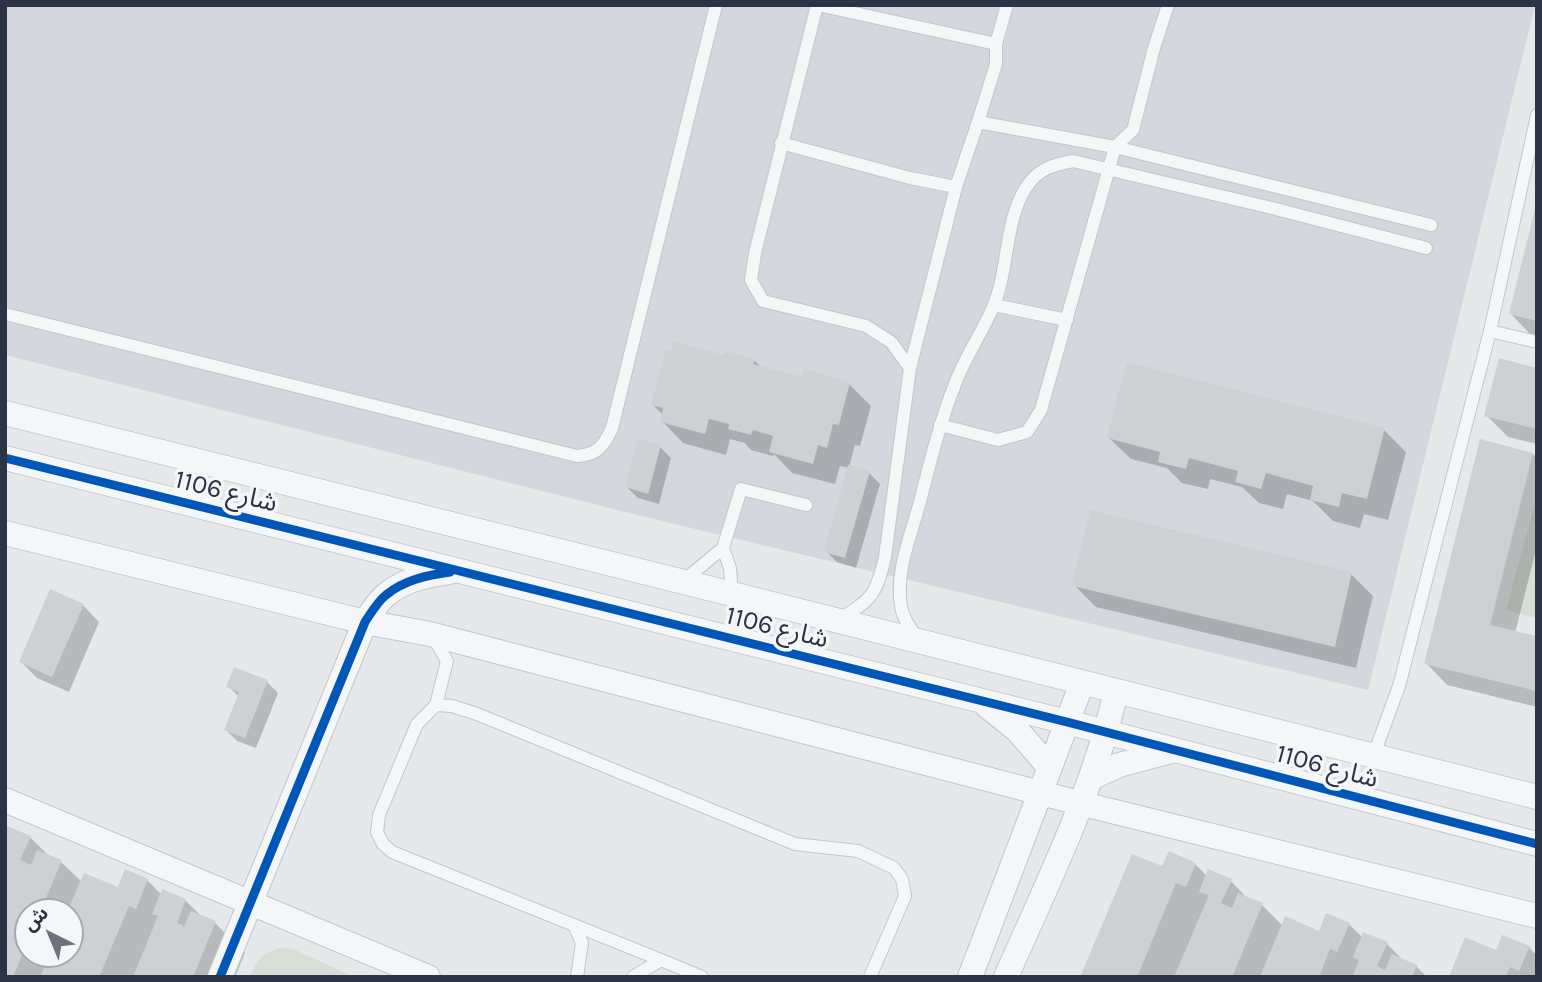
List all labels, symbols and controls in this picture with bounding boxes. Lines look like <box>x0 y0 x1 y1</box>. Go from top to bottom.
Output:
street label: شارع 1106 <box>172 464 280 520</box>
street label: شارع 1106 <box>723 600 831 656</box>
street label: شارع 1106 <box>1273 738 1381 796</box>
north arrow <box>14 898 84 968</box>
text: ش <box>19 902 53 936</box>

